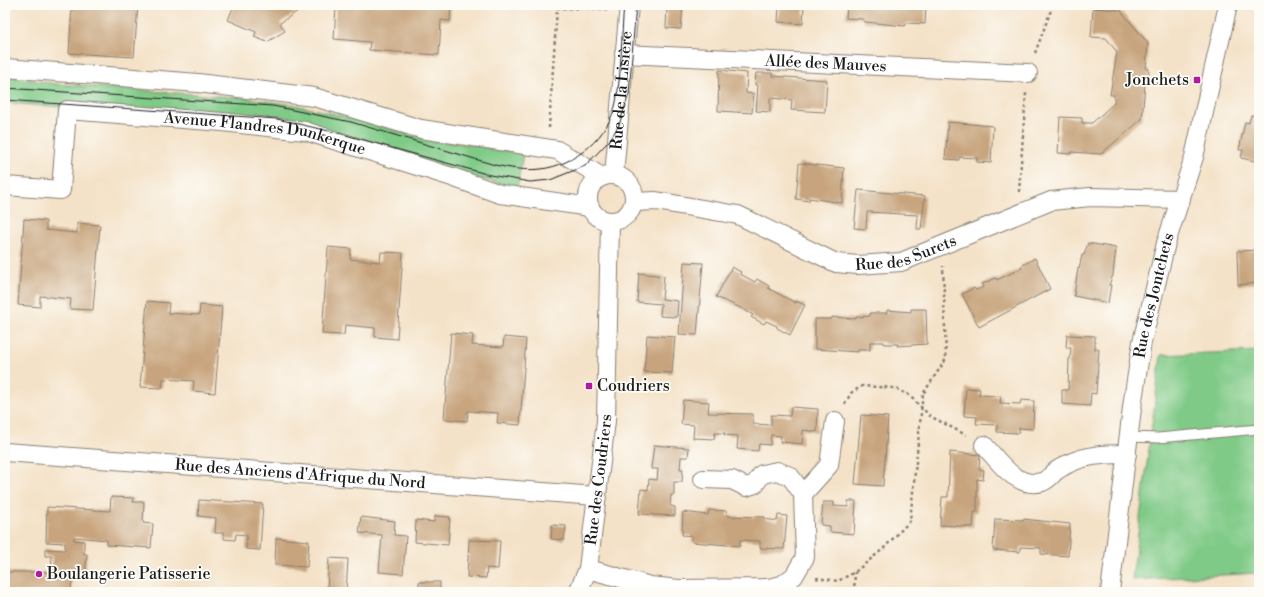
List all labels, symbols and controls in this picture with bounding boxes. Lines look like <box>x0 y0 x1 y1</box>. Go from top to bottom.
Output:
street label: Rue de la Lisière <box>606 30 637 151</box>
street label: Allée des Mauves <box>764 51 887 76</box>
place label: Jonchets <box>1124 70 1189 90</box>
marker: Jonchets <box>1192 75 1202 85</box>
street label: Avenue Flandres Dunkerque <box>162 107 368 159</box>
street label: Rue des Jontchets <box>1130 230 1179 360</box>
street label: Rue des Surets <box>854 231 959 275</box>
place label: Coudriers <box>597 376 670 396</box>
marker: Coudriers <box>584 381 594 391</box>
street label: Rue des Coudriers <box>581 414 616 546</box>
street label: Rue des Anciens d'Afrique du Nord <box>174 455 426 493</box>
place label: Boulangerie Patisserie <box>46 564 211 584</box>
marker: Boulangerie Patisserie <box>34 569 44 579</box>

